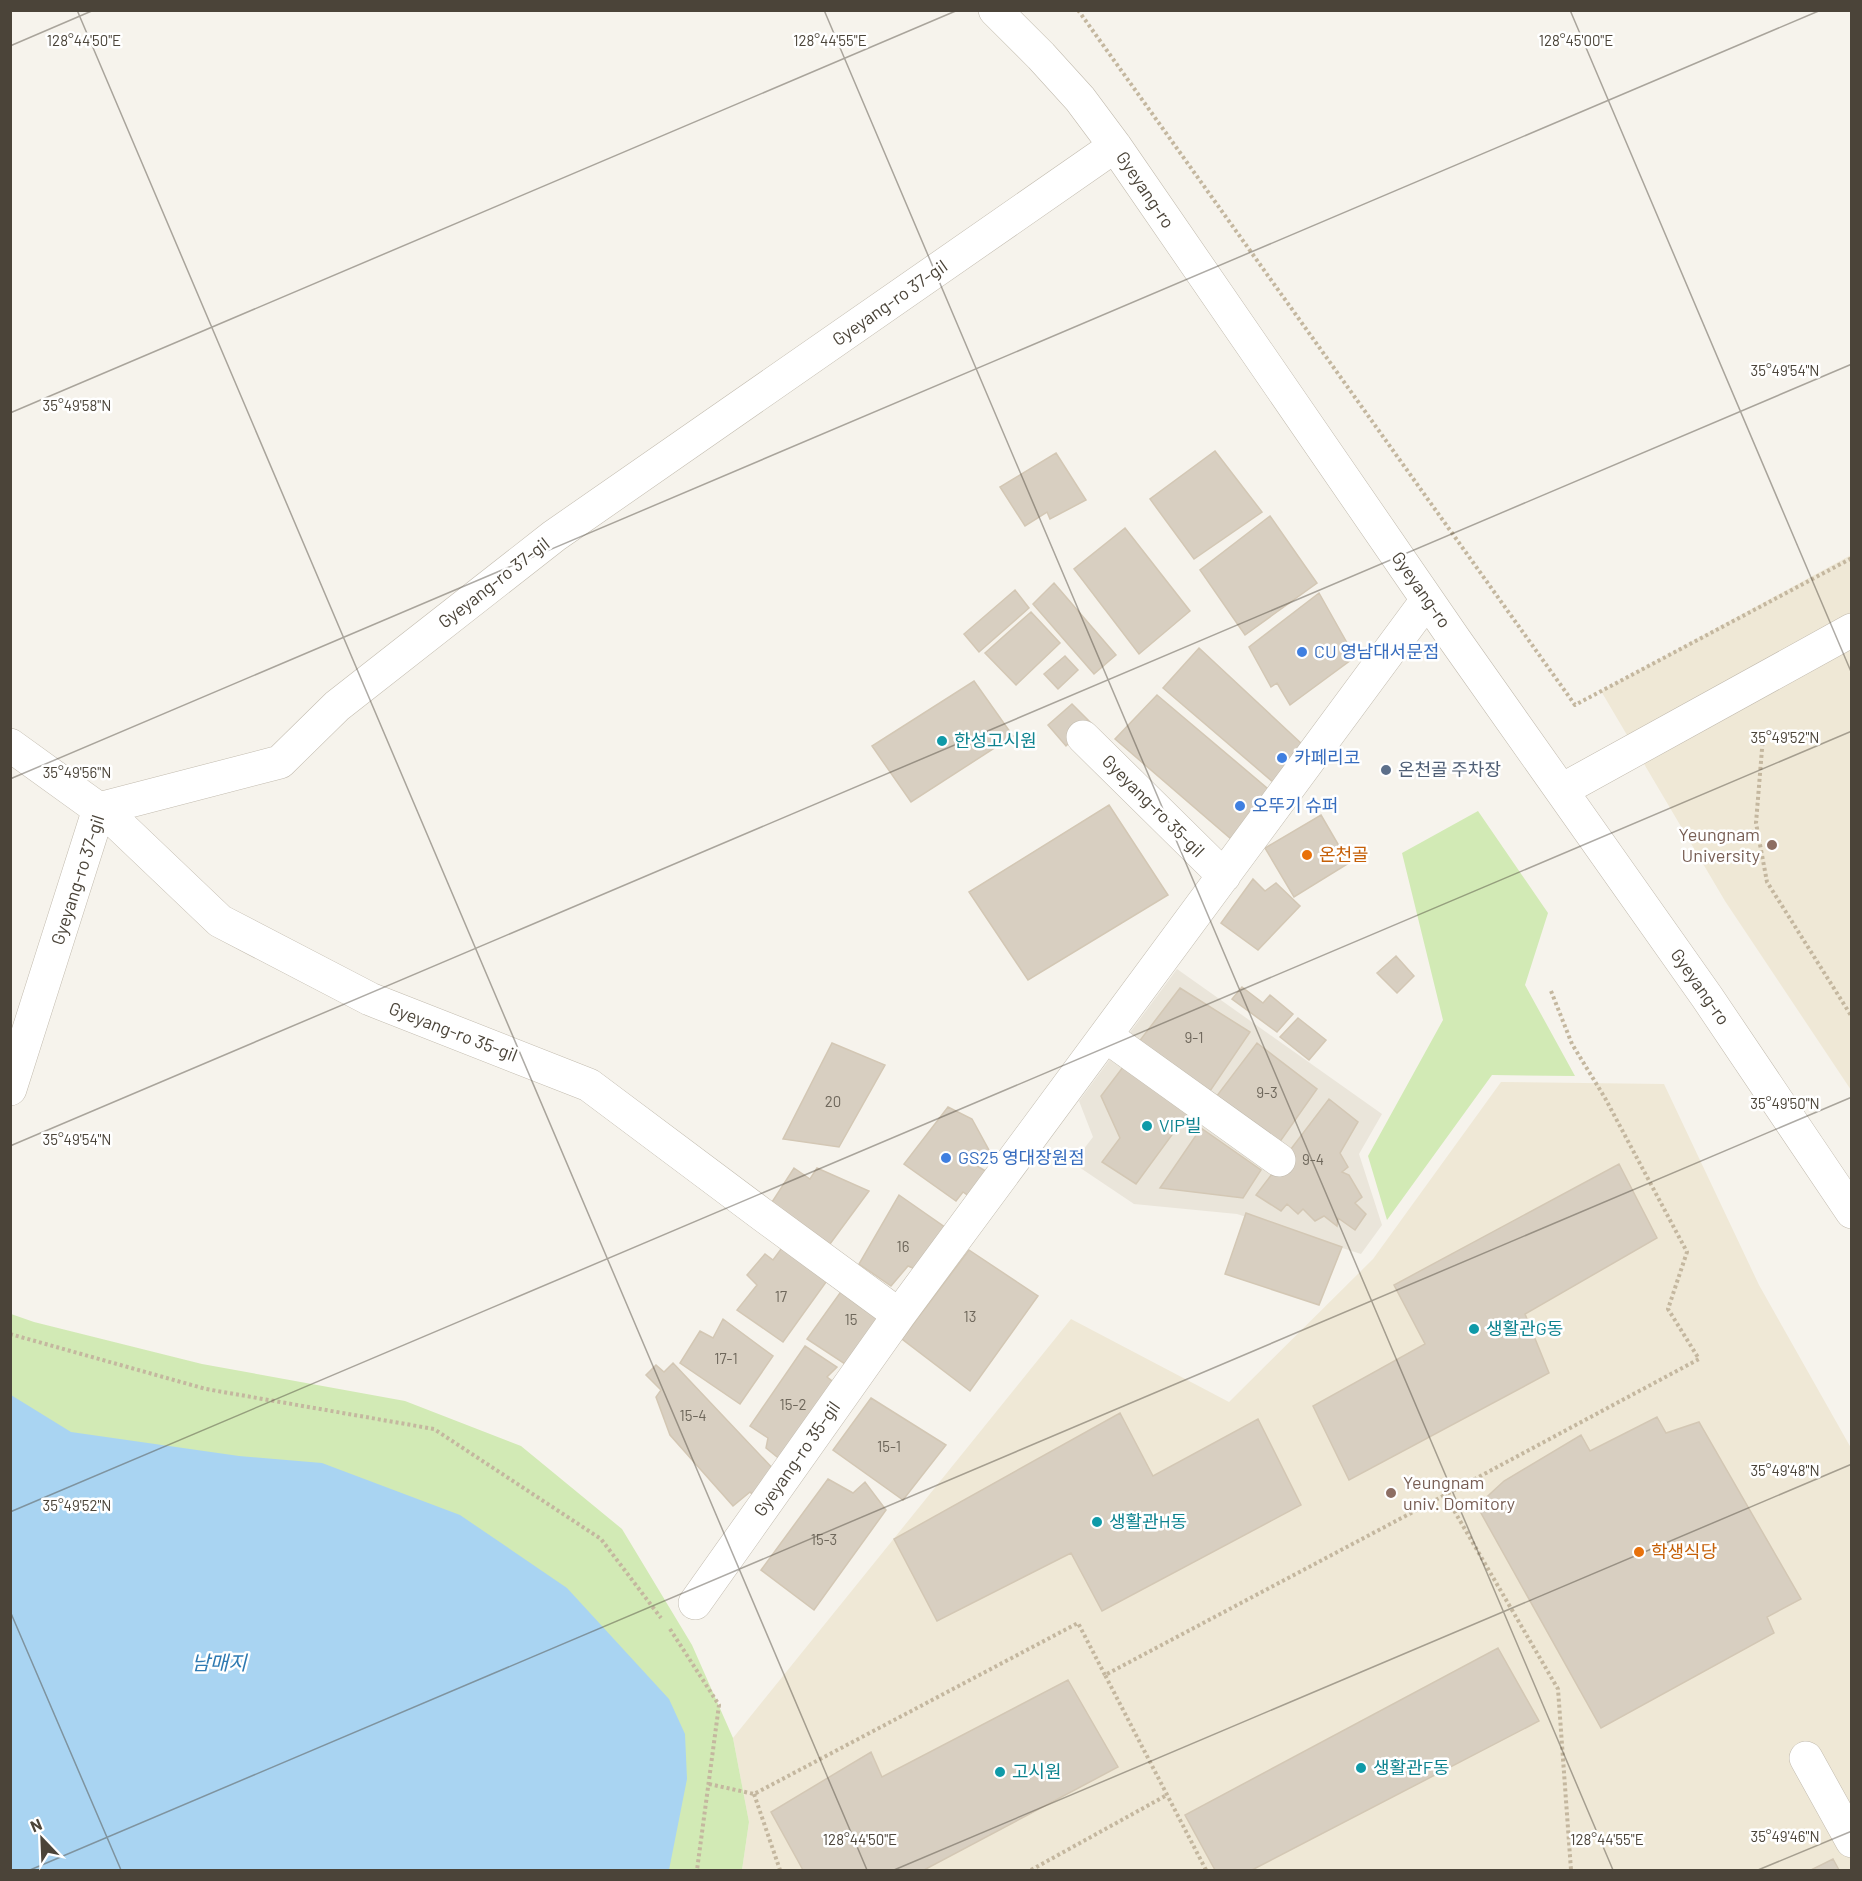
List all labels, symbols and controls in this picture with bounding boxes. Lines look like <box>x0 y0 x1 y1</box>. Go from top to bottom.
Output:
text: 128°44'50"E <box>47 31 121 49</box>
text: 128°44'55"E <box>793 31 867 49</box>
text: 128°45'00"E <box>1539 31 1613 49</box>
street label: Gyeyang-ro <box>1112 147 1180 232</box>
street label: Gyeyang-ro 37-gil <box>828 254 951 350</box>
text: 35°49'54"N <box>1750 361 1820 379</box>
text: 35°49'58"N <box>43 396 111 414</box>
street label: Gyeyang-ro 37-gil <box>433 532 553 633</box>
street label: Gyeyang-ro <box>1387 547 1456 632</box>
place label: CU 영남대서문점 <box>1314 640 1440 662</box>
marker: CU 영남대서문점 <box>1295 645 1309 659</box>
text: 35°49'52"N <box>1750 728 1820 746</box>
place label: 한성고시원 <box>954 729 1037 751</box>
marker: 한성고시원 <box>935 734 949 748</box>
place label: 카페리코 <box>1294 746 1360 768</box>
street label: Gyeyang-ro 35-gil <box>1098 749 1210 861</box>
marker: 카페리코 <box>1275 751 1289 765</box>
place label: 온천골 주차장 <box>1398 758 1501 780</box>
text: 35°49'56"N <box>43 763 111 781</box>
marker: 온천골 주차장 <box>1379 763 1393 777</box>
place label: 오뚜기 슈퍼 <box>1252 794 1338 816</box>
marker: 오뚜기 슈퍼 <box>1233 799 1247 813</box>
street label: Gyeyang-ro 37-gil <box>46 812 108 947</box>
place label: Yeungnam University <box>1679 823 1760 866</box>
marker: Yeungnam University <box>1765 838 1779 852</box>
place label: 온천골 <box>1319 843 1369 865</box>
marker: 온천골 <box>1300 848 1314 862</box>
street label: Gyeyang-ro <box>1666 944 1735 1029</box>
street label: Gyeyang-ro 35-gil <box>386 996 521 1066</box>
house number: 9-1 <box>1185 1028 1203 1046</box>
house number: 9-3 <box>1256 1083 1278 1101</box>
house number: 20 <box>825 1092 841 1110</box>
text: 35°49'50"N <box>1750 1094 1820 1112</box>
place label: VIP빌 <box>1159 1114 1201 1136</box>
marker: VIP빌 <box>1140 1119 1154 1133</box>
text: 35°49'54"N <box>42 1130 112 1148</box>
place label: GS25 영대장원점 <box>958 1146 1085 1168</box>
house number: 9-4 <box>1302 1150 1324 1168</box>
marker: GS25 영대장원점 <box>939 1151 953 1165</box>
house number: 16 <box>897 1237 909 1255</box>
house number: 17 <box>775 1287 787 1305</box>
house number: 13 <box>964 1307 976 1325</box>
house number: 15 <box>845 1310 857 1328</box>
place label: 생활관G동 <box>1486 1317 1563 1339</box>
marker: 생활관G동 <box>1467 1322 1481 1336</box>
house number: 17-1 <box>714 1349 738 1367</box>
house number: 15-2 <box>780 1395 806 1413</box>
street label: Gyeyang-ro 35-gil <box>748 1396 844 1520</box>
house number: 15-4 <box>679 1406 707 1424</box>
house number: 15-1 <box>877 1437 901 1455</box>
text: 35°49'48"N <box>1750 1461 1820 1479</box>
place label: Yeungnam univ. Domitory <box>1403 1471 1515 1514</box>
marker: Yeungnam univ. Domitory <box>1384 1486 1398 1500</box>
text: 35°49'52"N <box>42 1496 112 1514</box>
place label: 생활관H동 <box>1109 1510 1187 1532</box>
marker: 생활관H동 <box>1090 1515 1104 1529</box>
house number: 15-3 <box>811 1530 837 1548</box>
place label: 학생식당 <box>1651 1540 1717 1562</box>
marker: 학생식당 <box>1632 1545 1646 1559</box>
water label: 남매지 <box>191 1650 248 1674</box>
place label: 생활관F동 <box>1373 1756 1449 1778</box>
place label: 고시원 <box>1012 1760 1062 1782</box>
marker: 생활관F동 <box>1354 1761 1368 1775</box>
marker: 고시원 <box>993 1765 1007 1779</box>
north arrow <box>12 1809 72 1869</box>
text: N <box>27 1814 45 1836</box>
text: 35°49'46"N <box>1750 1827 1820 1845</box>
text: 128°44'50"E <box>823 1830 897 1848</box>
text: 128°44'55"E <box>1570 1830 1644 1848</box>

